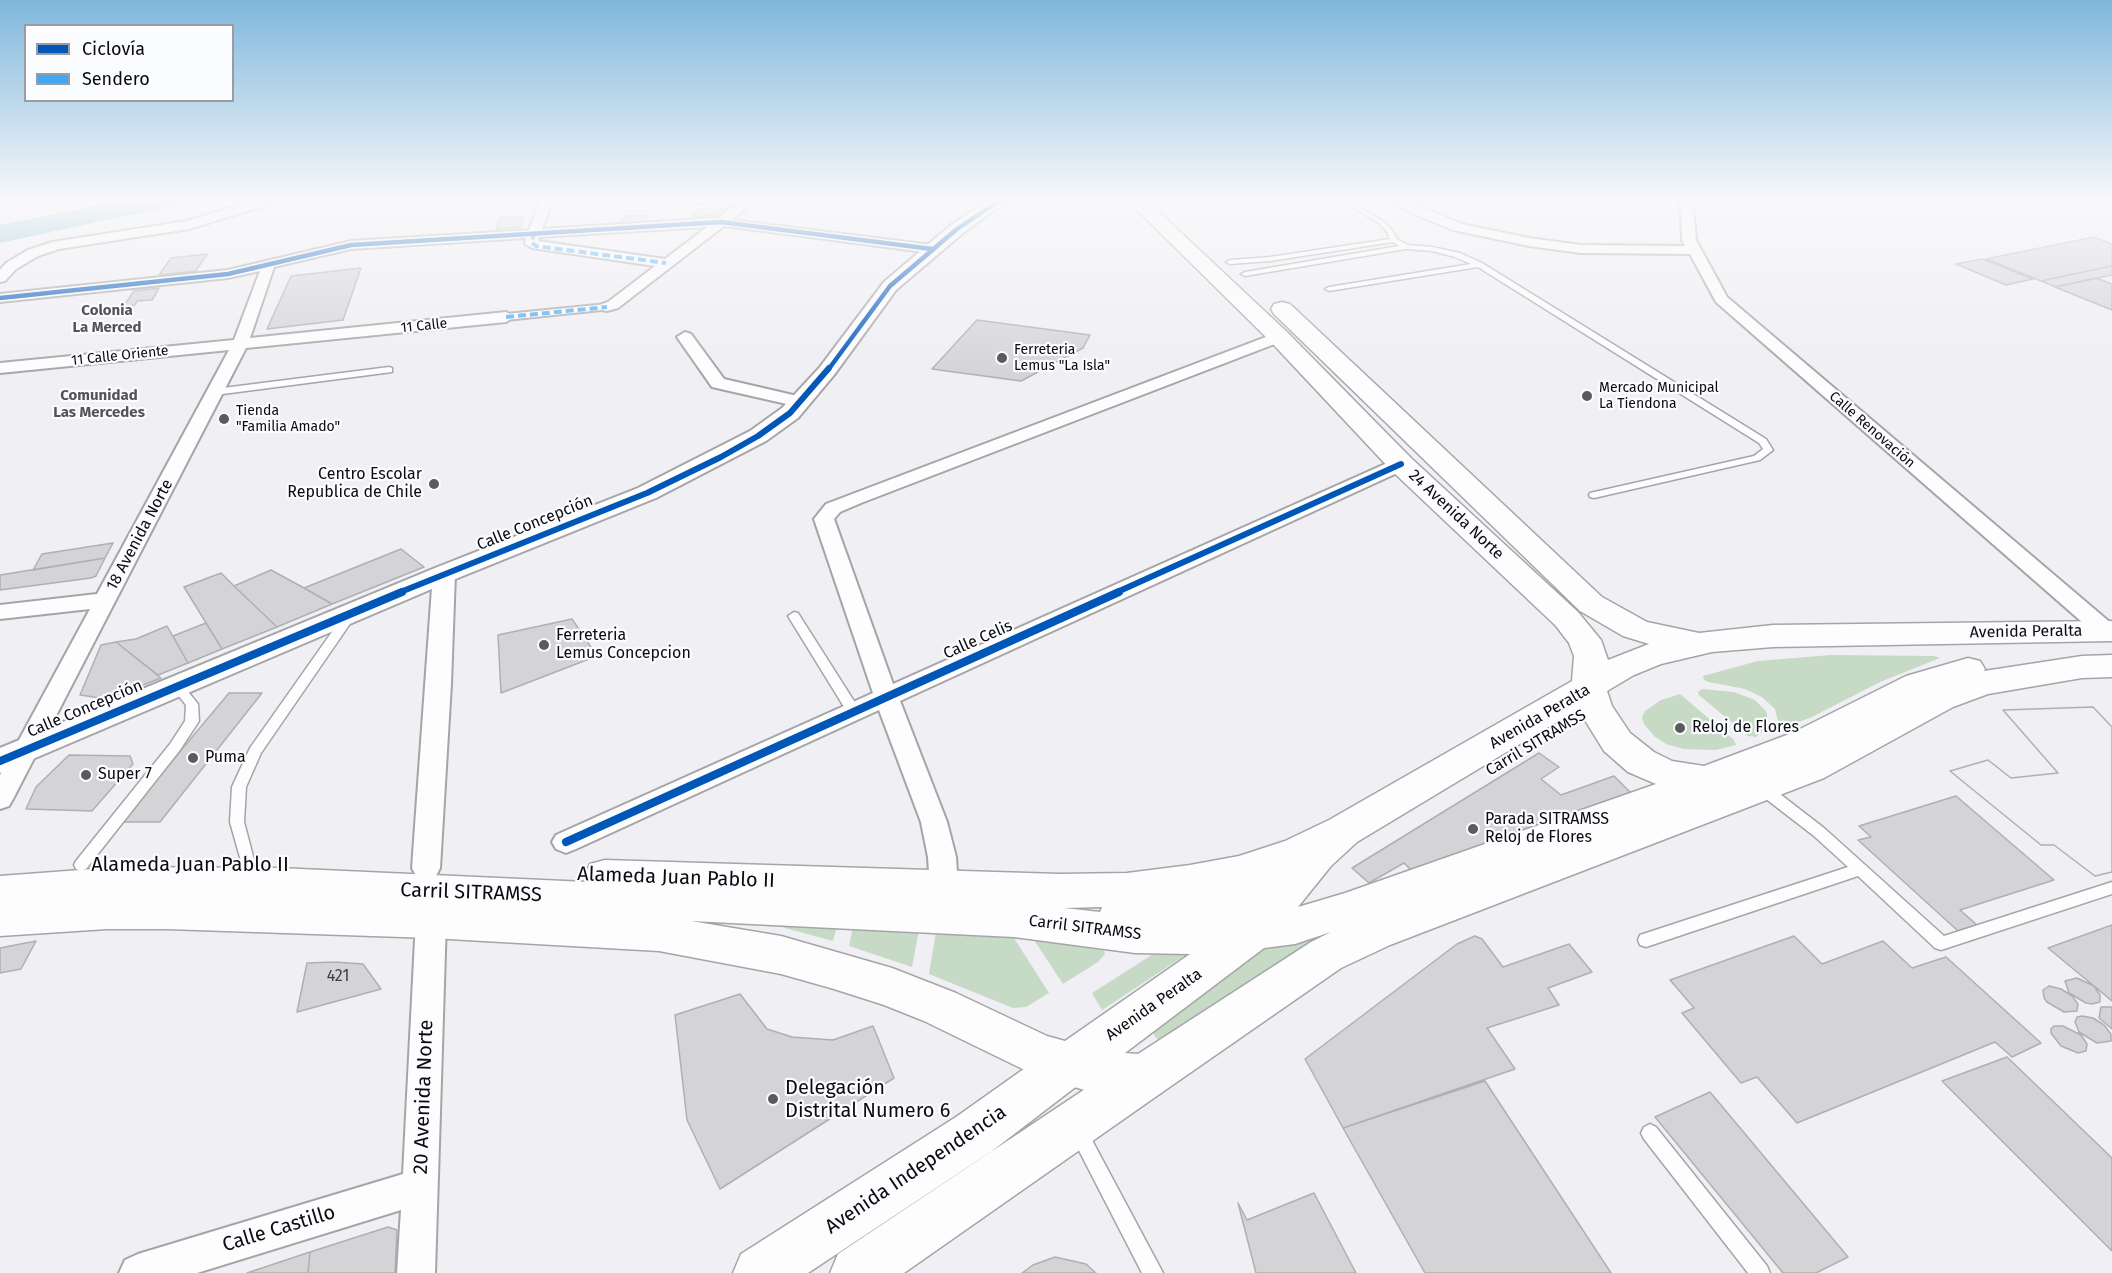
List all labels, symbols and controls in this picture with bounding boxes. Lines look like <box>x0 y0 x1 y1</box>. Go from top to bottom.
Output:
legend <box>24 24 234 102</box>
text: Ciclovía <box>82 38 145 60</box>
text: Sendero <box>82 68 150 90</box>
district label: Colonia La Merced <box>72 302 142 337</box>
street label: 11 Calle <box>400 315 448 337</box>
place label: Ferreteria Lemus "La Isla" <box>1014 342 1110 374</box>
street label: 11 Calle Oriente <box>71 343 169 369</box>
marker: Ferreteria Lemus "La Isla" <box>995 351 1009 365</box>
place label: Mercado Municipal La Tiendona <box>1599 380 1719 412</box>
district label: Comunidad Las Mercedes <box>53 387 145 422</box>
street label: Calle Renovación <box>1826 388 1918 472</box>
marker: Mercado Municipal La Tiendona <box>1580 389 1594 403</box>
place label: Tienda "Familia Amado" <box>236 403 340 436</box>
marker: Tienda "Familia Amado" <box>217 412 231 426</box>
place label: Centro Escolar Republica de Chile <box>287 465 422 503</box>
street label: 24 Avenida Norte <box>1404 466 1508 564</box>
street label: 18 Avenida Norte <box>103 476 177 594</box>
marker: Centro Escolar Republica de Chile <box>427 477 441 491</box>
street label: Calle Concepción <box>474 491 596 555</box>
street label: Calle Celis <box>940 616 1016 664</box>
street label: Avenida Peralta <box>1969 621 2083 643</box>
place label: Ferreteria Lemus Concepcion <box>556 626 691 664</box>
marker: Ferreteria Lemus Concepcion <box>537 638 551 652</box>
street label: Calle Concepción <box>24 676 146 742</box>
street label: Avenida Peralta <box>1486 680 1594 754</box>
street label: Carril SITRAMSS <box>1482 706 1590 780</box>
place label: Reloj de Flores <box>1692 718 1799 738</box>
marker: Reloj de Flores <box>1673 721 1687 735</box>
place label: Puma <box>205 748 246 768</box>
marker: Puma <box>186 751 200 765</box>
place label: Super 7 <box>98 765 152 785</box>
marker: Super 7 <box>79 768 93 782</box>
place label: Parada SITRAMSS Reloj de Flores <box>1485 810 1609 848</box>
marker: Parada SITRAMSS Reloj de Flores <box>1466 822 1480 836</box>
street label: Alameda Juan Pablo II <box>91 853 289 877</box>
street label: Alameda Juan Pablo II <box>577 863 775 893</box>
street label: Carril SITRAMSS <box>400 879 542 907</box>
street label: Carril SITRAMSS <box>1028 912 1142 944</box>
street label: Avenida Peralta <box>1102 965 1206 1045</box>
house number: 421 <box>327 967 349 987</box>
street label: 20 Avenida Norte <box>409 1019 439 1175</box>
place label: Delegación Distrital Numero 6 <box>785 1076 950 1123</box>
marker: Delegación Distrital Numero 6 <box>766 1092 780 1106</box>
street label: Avenida Independencia <box>821 1100 1011 1240</box>
street label: Calle Castillo <box>220 1200 338 1258</box>

